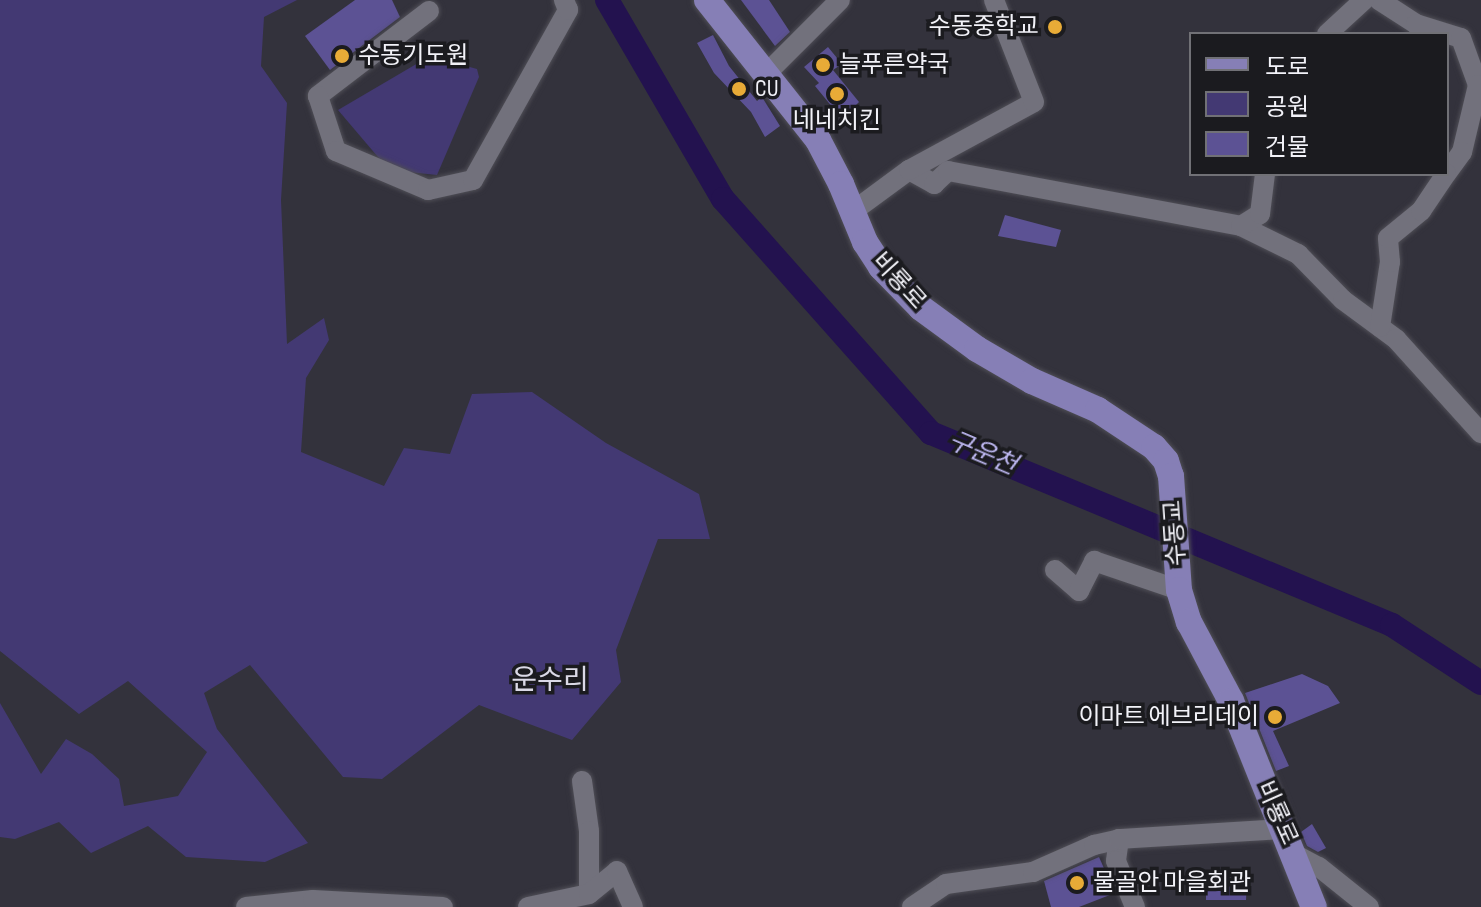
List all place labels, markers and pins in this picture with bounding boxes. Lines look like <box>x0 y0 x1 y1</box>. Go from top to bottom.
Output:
place label: 수동중학교 <box>929 13 1039 41</box>
marker: 수동중학교 <box>1046 18 1064 36</box>
place label: 수동기도원 <box>358 42 468 70</box>
marker: 수동기도원 <box>333 47 351 65</box>
place label: 늘푸른약국 <box>839 51 949 79</box>
marker: 늘푸른약국 <box>814 56 832 74</box>
place label: CU <box>755 75 779 103</box>
marker: CU <box>730 80 748 98</box>
marker: 네네치킨 <box>828 85 846 103</box>
place label: 네네치킨 <box>793 107 881 135</box>
place label: 이마트 에브리데이 <box>1079 703 1259 731</box>
marker: 이마트 에브리데이 <box>1266 708 1284 726</box>
place label: 물골안 마을회관 <box>1093 869 1251 897</box>
marker: 물골안 마을회관 <box>1068 874 1086 892</box>

